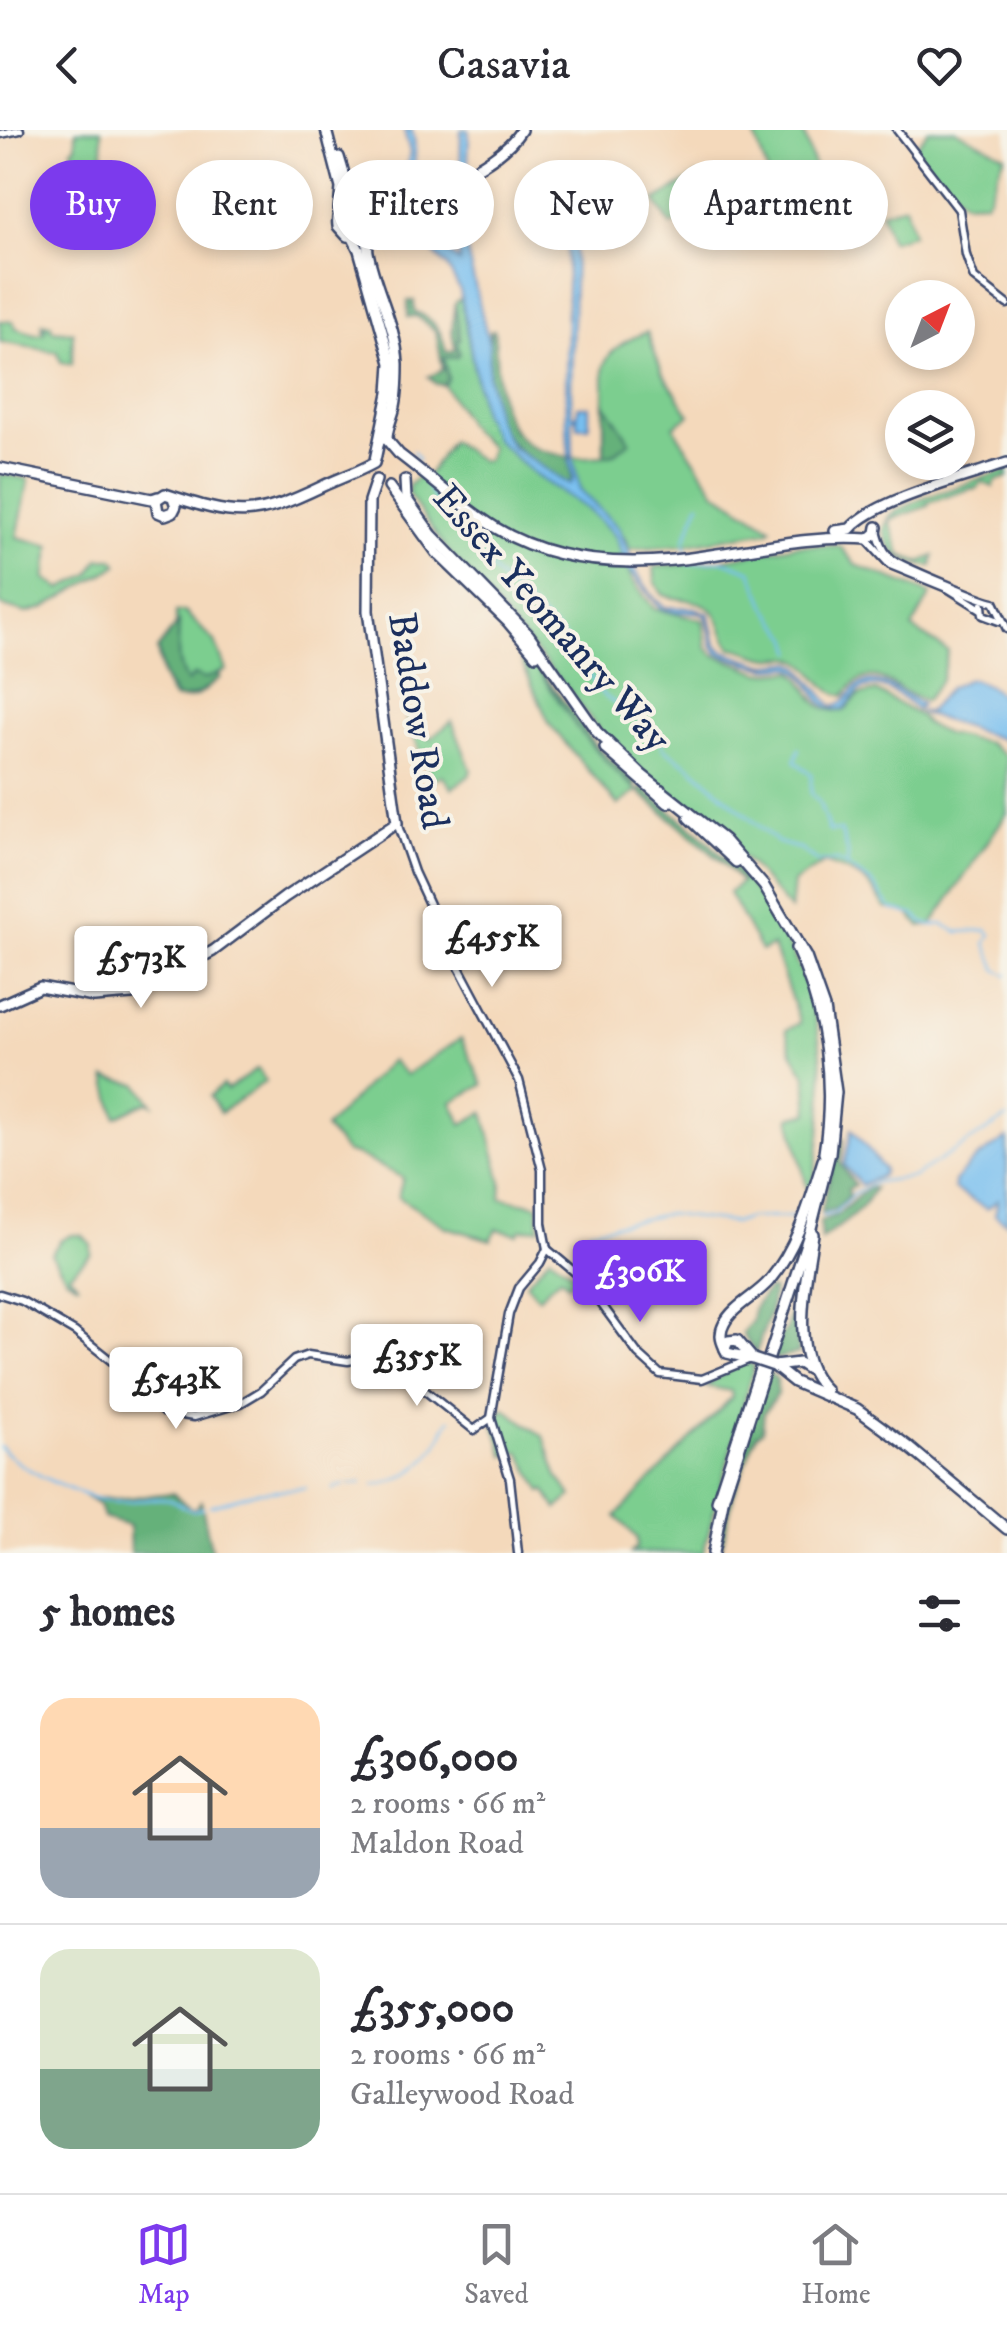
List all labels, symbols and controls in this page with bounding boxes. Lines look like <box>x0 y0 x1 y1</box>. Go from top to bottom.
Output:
text: Casavia <box>437 37 570 93</box>
icon: back <box>40 38 95 93</box>
icon: heart <box>912 38 967 93</box>
chip: Buy <box>30 160 156 250</box>
chip: Rent <box>176 160 313 250</box>
chip: Filters <box>333 160 494 250</box>
chip: New <box>514 160 649 250</box>
chip: Apartment <box>669 160 888 250</box>
north arrow <box>885 280 975 370</box>
map controls <box>885 280 975 480</box>
button: layers <box>885 390 975 480</box>
street label: Essex Yeomanry Way <box>421 475 682 764</box>
street label: Baddow Road <box>375 609 459 833</box>
pin: £455K <box>422 905 562 990</box>
text: £455K <box>445 917 539 957</box>
pin: £573K <box>71 926 211 1011</box>
text: £573K <box>96 938 186 978</box>
pin: £306K <box>570 1240 710 1325</box>
text: £306K <box>595 1252 685 1292</box>
pin: £355K <box>347 1324 487 1409</box>
text: £355K <box>373 1336 461 1376</box>
pin: £543K <box>106 1347 246 1432</box>
text: £543K <box>131 1359 221 1399</box>
icon: filters <box>912 1586 967 1641</box>
text: 5 homes <box>40 1587 175 1639</box>
text: £306,000 <box>350 1732 518 1784</box>
icon: home <box>120 1738 240 1858</box>
text: 2 rooms · 66 m² <box>350 1784 545 1824</box>
text: Maldon Road <box>350 1824 524 1864</box>
text: £355,000 <box>350 1983 514 2035</box>
icon: home <box>120 1989 240 2109</box>
text: 2 rooms · 66 m² <box>350 2035 545 2075</box>
text: Galleywood Road <box>350 2075 574 2115</box>
tab: Map <box>136 2217 191 2312</box>
tab: Saved <box>464 2217 529 2312</box>
tab: Home <box>801 2217 871 2312</box>

